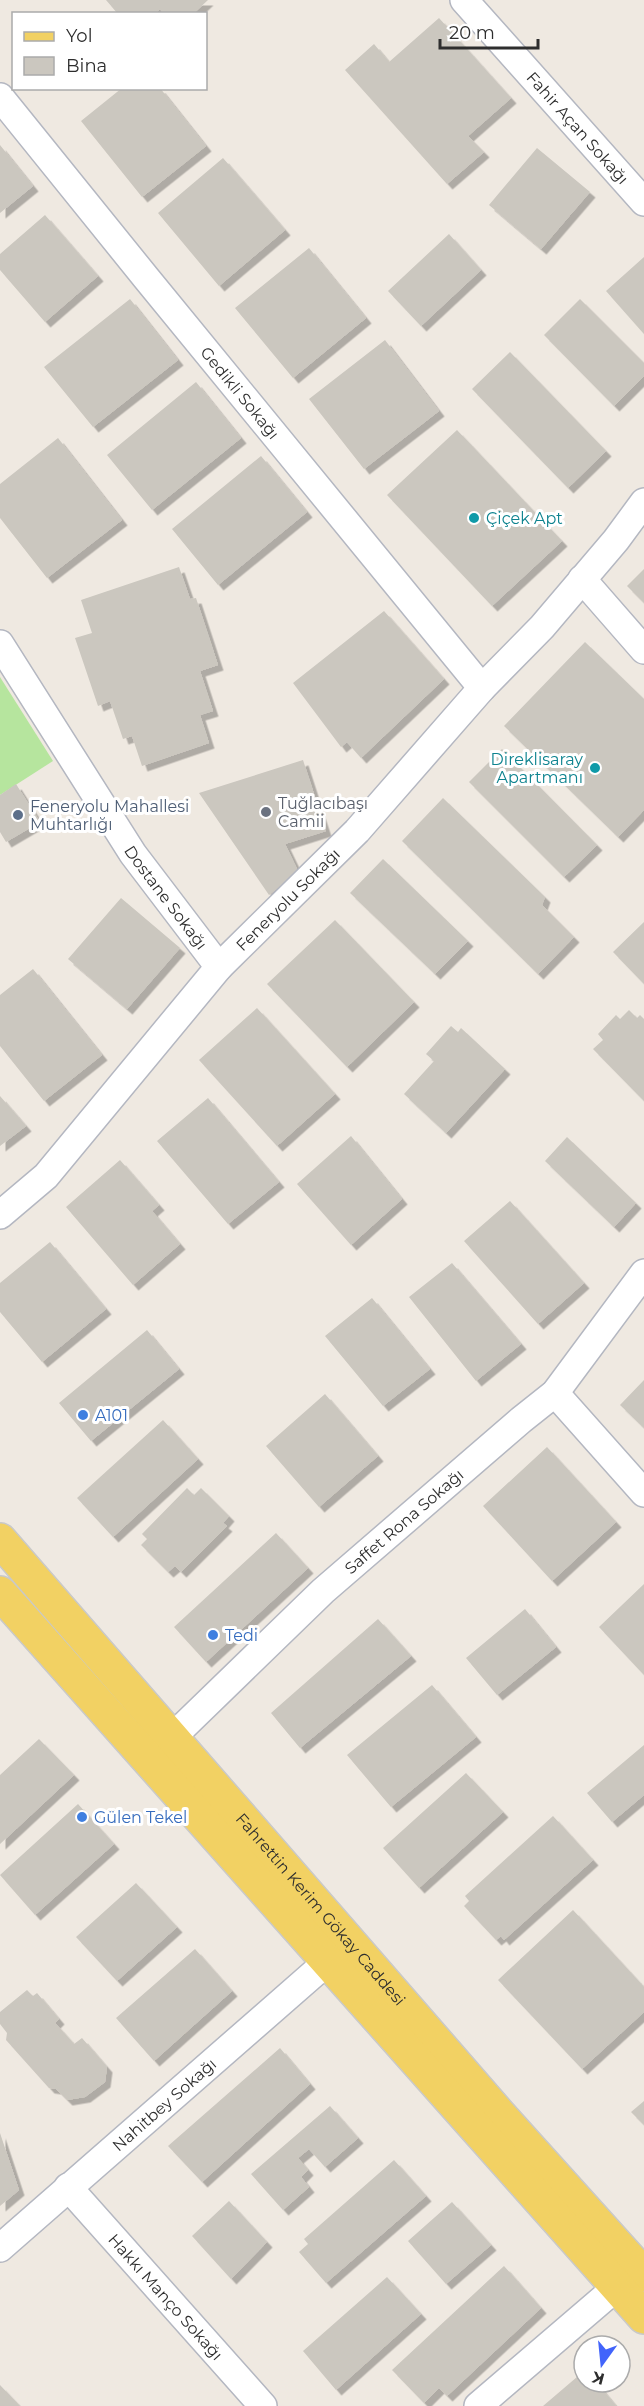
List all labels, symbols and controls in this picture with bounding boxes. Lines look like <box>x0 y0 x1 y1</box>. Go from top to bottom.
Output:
legend <box>12 12 207 90</box>
scale bar <box>440 12 538 50</box>
text: 20 m <box>449 22 495 44</box>
text: Yol <box>66 25 92 47</box>
text: Bina <box>66 55 107 77</box>
street label: Fahir Açan Sokağı <box>522 68 632 188</box>
street label: Gedikli Sokağı <box>196 343 283 443</box>
place label: Çiçek Apt <box>486 509 563 528</box>
marker: Çiçek Apt <box>467 511 481 525</box>
place label: Direklisaray Apartmanı <box>491 750 583 787</box>
marker: Direklisaray Apartmanı <box>588 761 602 775</box>
place label: Tuğlacıbaşı Camii <box>278 794 368 831</box>
place label: Feneryolu Mahallesi Muhtarlığı <box>30 797 189 834</box>
marker: Tuğlacıbaşı Camii <box>259 805 273 819</box>
marker: Feneryolu Mahallesi Muhtarlığı <box>11 808 25 822</box>
street label: Dostane Sokağı <box>120 842 211 953</box>
street label: Feneryolu Sokağı <box>232 844 344 955</box>
place label: A101 <box>95 1406 128 1425</box>
marker: A101 <box>76 1408 90 1422</box>
street label: Saffet Rona Sokağı <box>341 1465 467 1578</box>
place label: Tedi <box>225 1626 258 1645</box>
marker: Tedi <box>206 1628 220 1642</box>
place label: Gülen Tekel <box>94 1808 187 1827</box>
street label: Fahrettin Kerim Gökay Caddesi <box>232 1809 409 2009</box>
marker: Gülen Tekel <box>75 1810 89 1824</box>
street label: Nahitbey Sokağı <box>109 2054 220 2155</box>
street label: Hakkı Manço Sokağı <box>104 2230 227 2364</box>
north arrow <box>572 2334 632 2394</box>
text: K <box>589 2367 606 2389</box>

